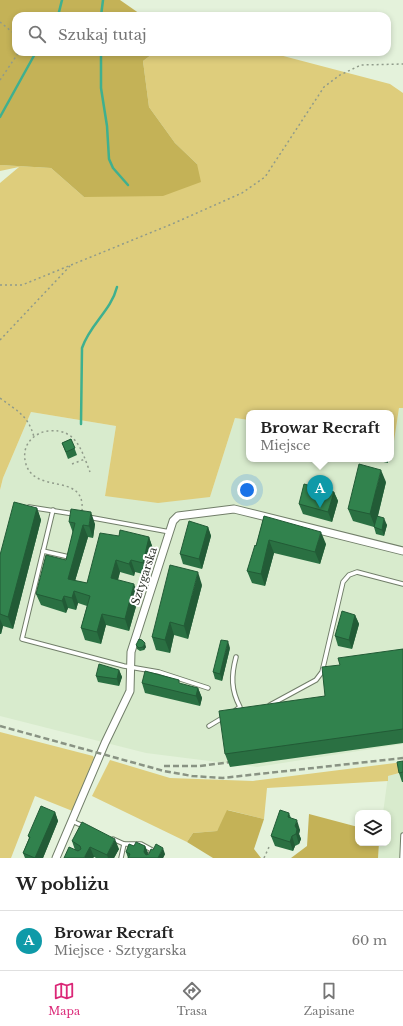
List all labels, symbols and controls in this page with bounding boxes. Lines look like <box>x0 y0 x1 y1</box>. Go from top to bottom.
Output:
search box <box>12 12 391 56</box>
icon: search <box>26 23 48 45</box>
text: Szukaj tutaj <box>58 25 147 44</box>
popup <box>246 410 394 462</box>
text: Browar Recraft <box>260 418 380 437</box>
text: Miejsce <box>260 437 310 454</box>
pin: A <box>307 475 333 508</box>
your location <box>237 480 257 500</box>
street label: Sztygarska <box>128 544 160 607</box>
map controls <box>355 810 391 846</box>
button: layers <box>355 810 391 846</box>
text: W pobliżu <box>16 874 109 895</box>
text: Browar Recraft <box>54 923 174 942</box>
text: A <box>24 932 34 949</box>
text: 60 m <box>352 932 387 949</box>
text: Miejsce · Sztygarska <box>54 942 186 959</box>
tab: Mapa <box>48 980 80 1018</box>
tab: Trasa <box>177 980 207 1018</box>
tab: Zapisane <box>304 980 355 1018</box>

